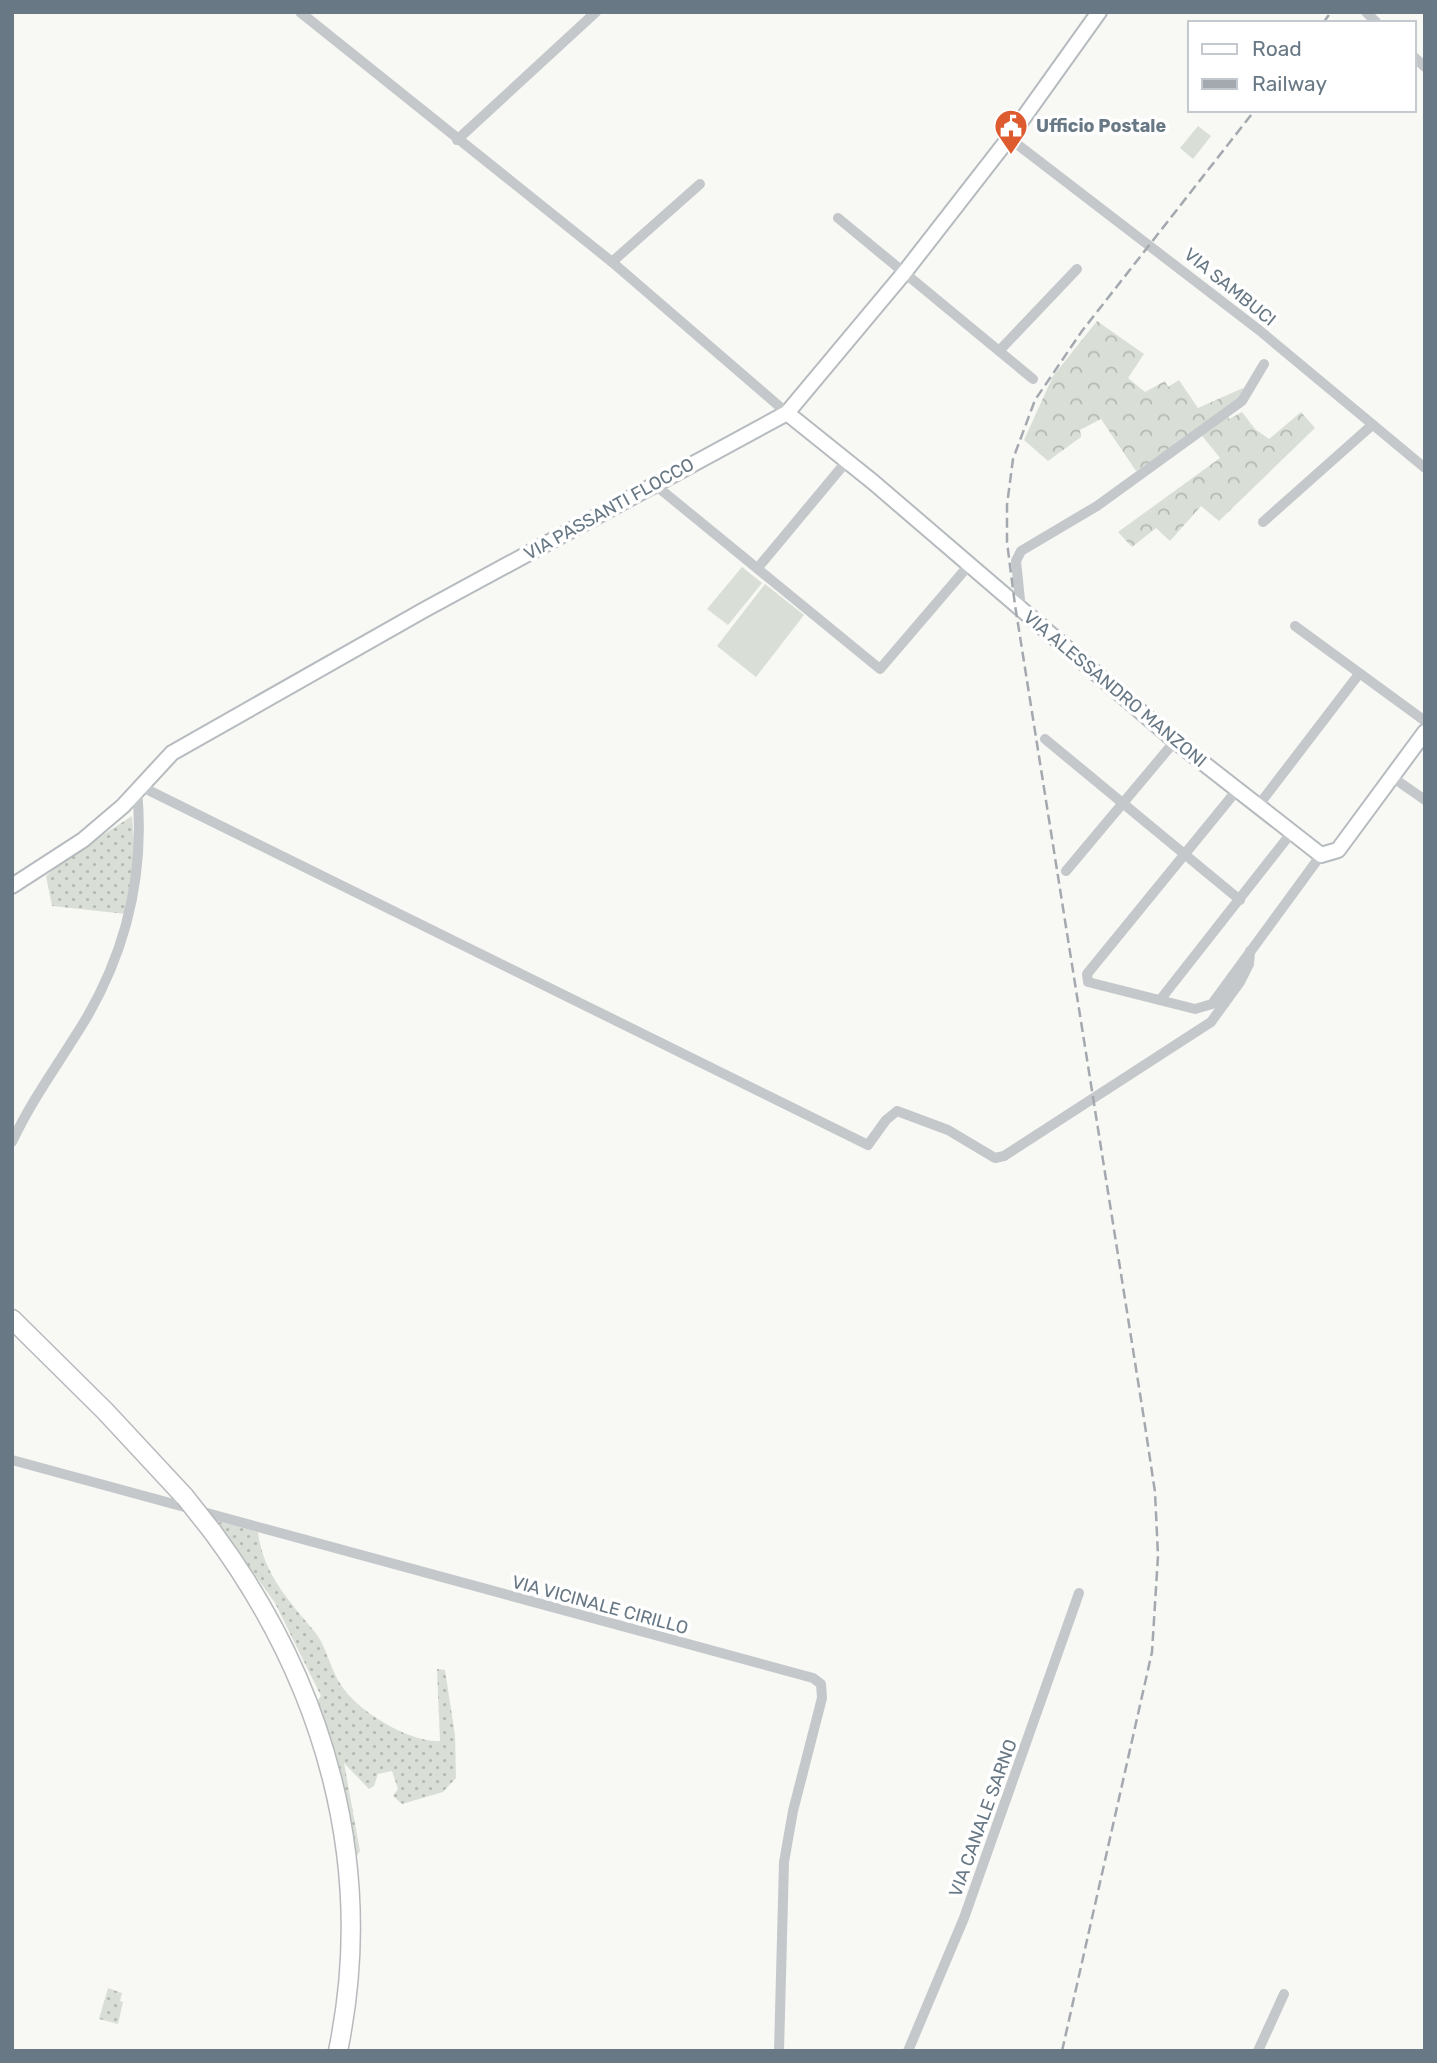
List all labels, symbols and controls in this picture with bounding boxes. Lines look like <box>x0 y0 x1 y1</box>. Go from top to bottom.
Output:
legend <box>1188 21 1416 112</box>
text: Road <box>1252 36 1302 61</box>
text: Railway <box>1252 71 1327 96</box>
public building icon: Ufficio Postale <box>992 107 1030 156</box>
place label: Ufficio Postale <box>1036 115 1167 137</box>
street label: VIA SAMBUCI <box>1180 243 1280 331</box>
street label: VIA PASSANTI FLOCCO <box>520 453 698 565</box>
street label: VIA ALESSANDRO MANZONI <box>1019 606 1211 772</box>
street label: VIA VICINALE CIRILLO <box>509 1571 691 1639</box>
street label: VIA CANALE SARNO <box>944 1736 1022 1900</box>

